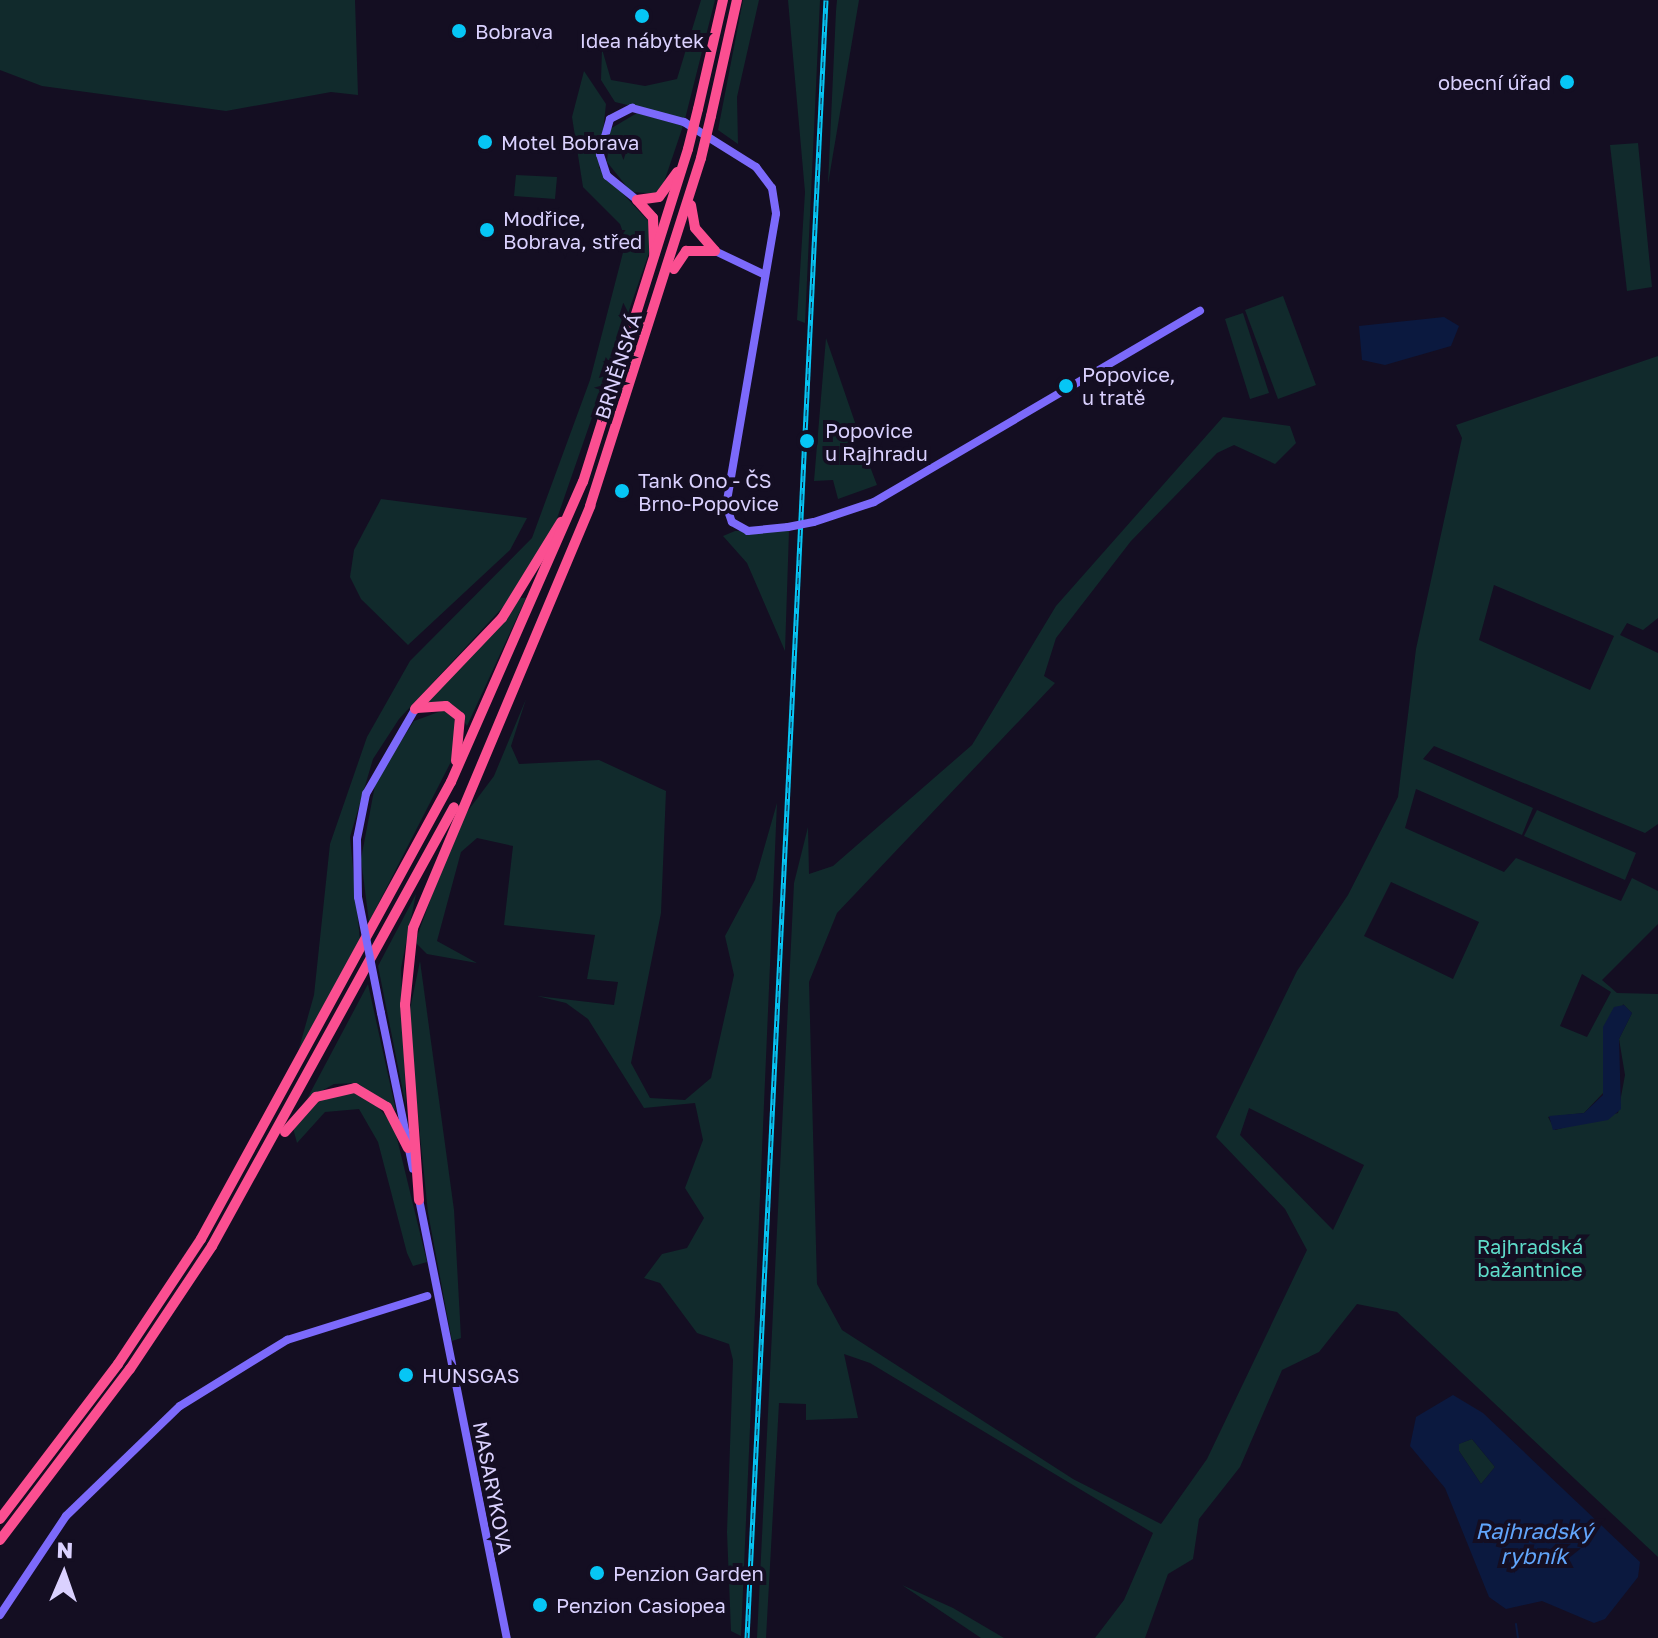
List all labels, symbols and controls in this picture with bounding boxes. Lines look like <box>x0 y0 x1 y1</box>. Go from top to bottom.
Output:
marker: Idea nábytek <box>633 7 651 25</box>
place label: Bobrava <box>475 19 553 43</box>
marker: Bobrava <box>450 22 468 40</box>
place label: Idea nábytek <box>580 28 704 52</box>
place label: obecní úřad <box>1438 70 1551 94</box>
marker: obecní úřad <box>1558 73 1576 91</box>
place label: Motel Bobrava <box>501 130 639 154</box>
marker: Motel Bobrava <box>476 133 494 151</box>
place label: Modřice, Bobrava, střed <box>503 206 642 253</box>
marker: Modřice, Bobrava, střed <box>478 221 496 239</box>
street label: BRNĚNSKÁ <box>590 310 646 422</box>
place label: Popovice, u tratě <box>1082 362 1175 409</box>
marker: Popovice, u tratě <box>1057 377 1075 395</box>
place label: Popovice u Rajhradu <box>825 418 928 465</box>
marker: Popovice u Rajhradu <box>796 430 818 452</box>
place label: Tank Ono - ČS Brno-Popovice <box>638 468 779 515</box>
marker: Tank Ono - ČS Brno-Popovice <box>613 482 631 500</box>
park label: Rajhradská bažantnice <box>1477 1235 1583 1282</box>
place label: HUNSGAS <box>422 1363 519 1387</box>
marker: HUNSGAS <box>397 1366 415 1384</box>
street label: MASARYKOVA <box>468 1419 518 1557</box>
water label: Rajhradský rybník <box>1475 1517 1593 1568</box>
north arrow <box>24 1534 104 1614</box>
text: N <box>56 1536 74 1563</box>
place label: Penzion Garden <box>613 1561 764 1585</box>
marker: Penzion Garden <box>588 1564 606 1582</box>
place label: Penzion Casiopea <box>556 1593 726 1617</box>
marker: Penzion Casiopea <box>531 1596 549 1614</box>

